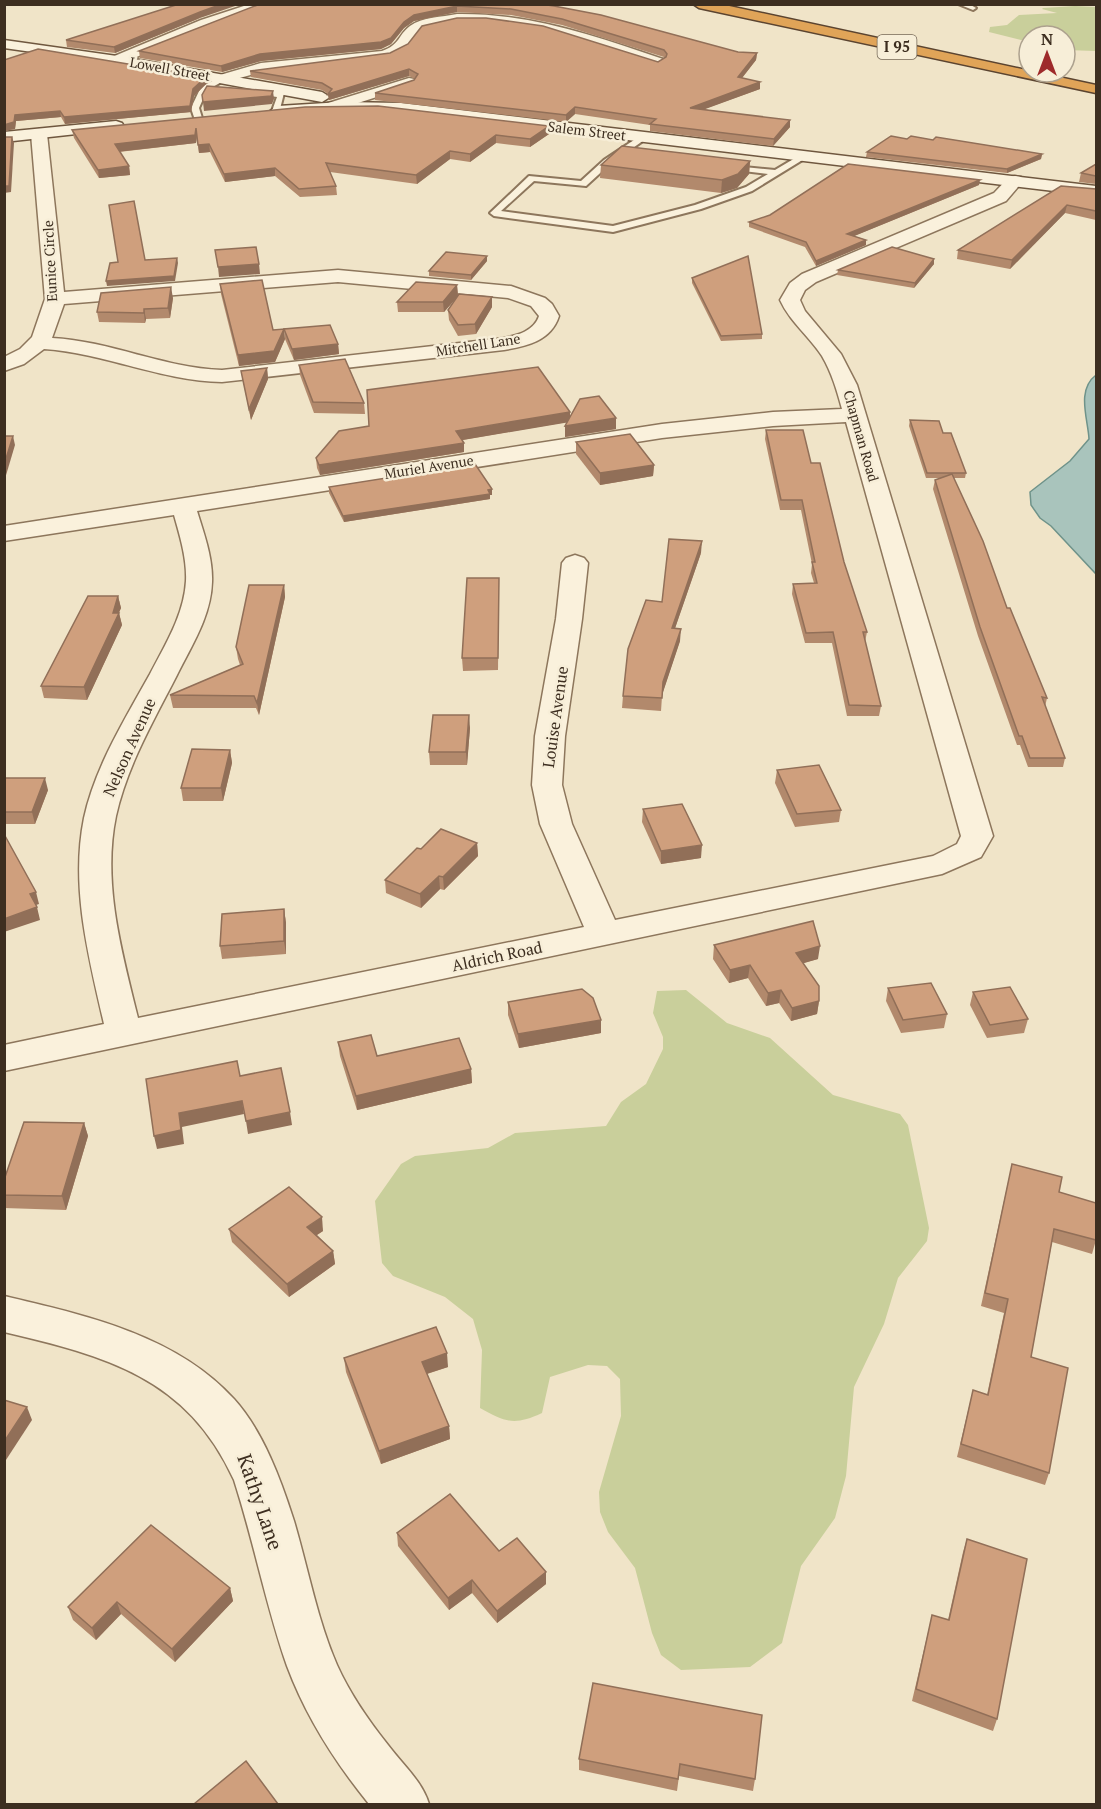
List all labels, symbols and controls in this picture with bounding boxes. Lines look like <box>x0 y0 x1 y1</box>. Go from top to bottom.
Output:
north arrow <box>1017 24 1077 84</box>
text: N <box>1041 28 1053 50</box>
road number: I 95 <box>878 35 916 59</box>
street label: Lowell Street <box>128 52 213 85</box>
street label: Salem Street <box>547 116 628 145</box>
street label: Eunice Circle <box>38 220 61 302</box>
street label: Mitchell Lane <box>434 328 522 361</box>
street label: Chapman Road <box>839 388 884 484</box>
street label: Muriel Avenue <box>383 450 475 483</box>
street label: Louise Avenue <box>537 665 573 769</box>
street label: Nelson Avenue <box>97 694 161 800</box>
street label: Aldrich Road <box>450 936 544 976</box>
street label: Kathy Lane <box>231 1450 290 1554</box>

